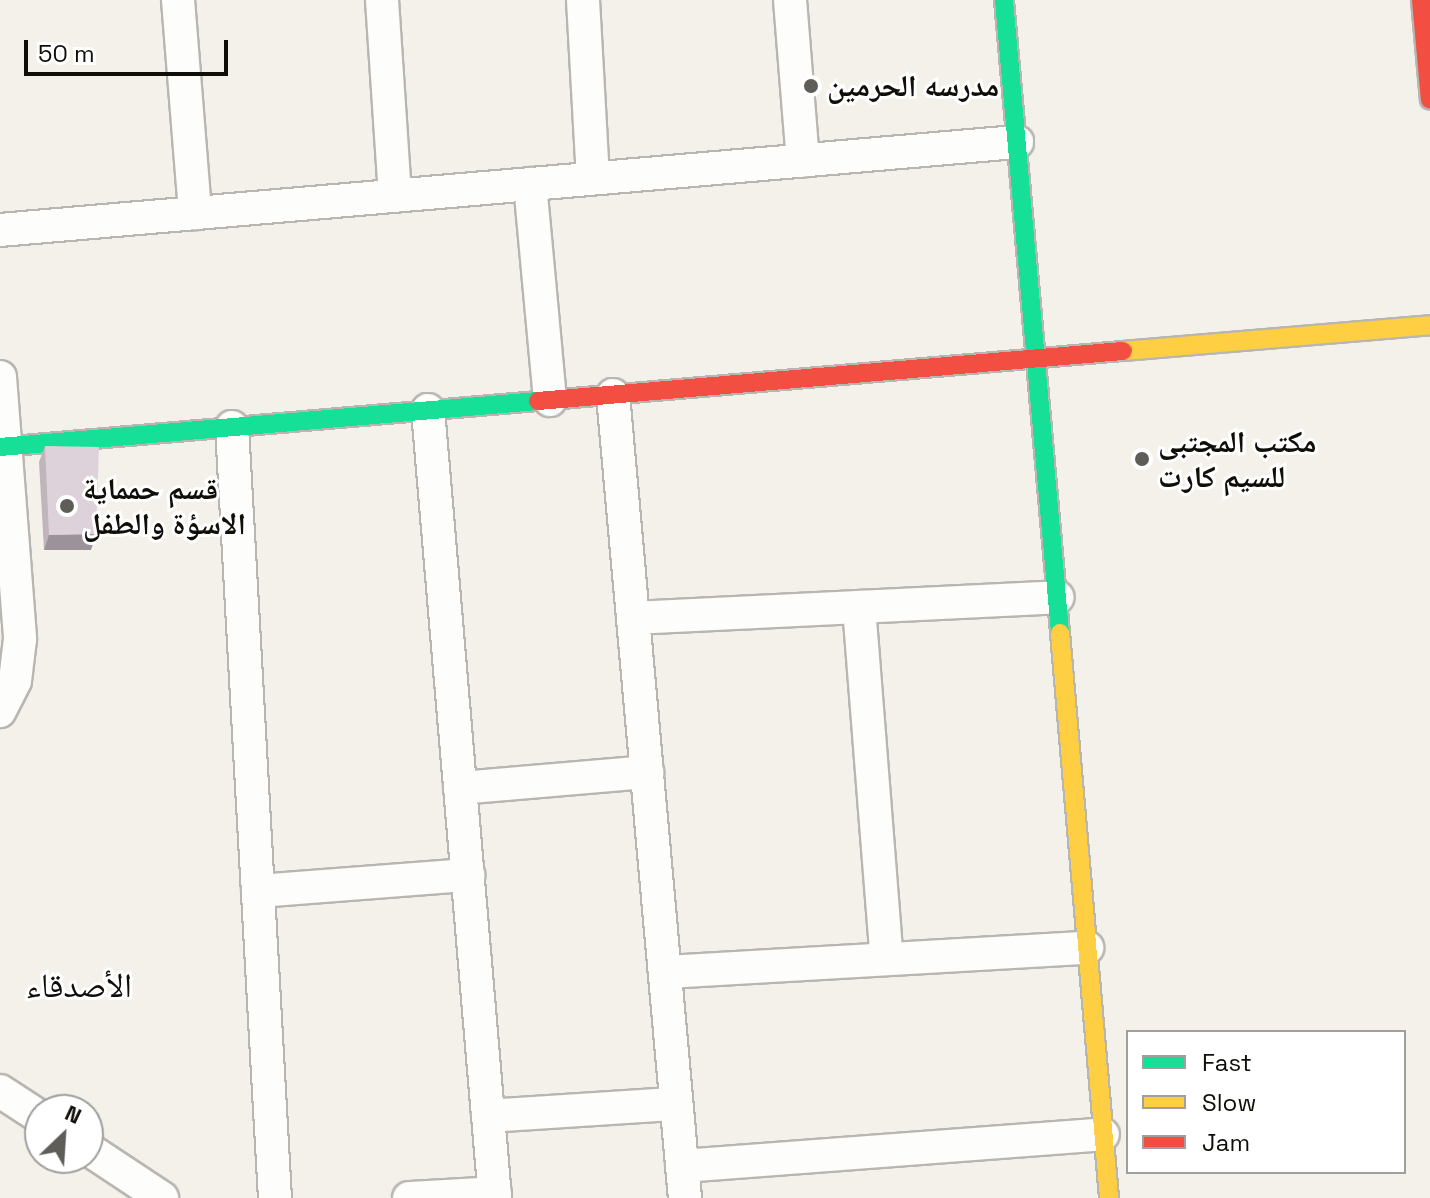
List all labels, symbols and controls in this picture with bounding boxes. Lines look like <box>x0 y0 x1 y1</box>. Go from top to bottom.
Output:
scale bar <box>28 24 232 74</box>
text: 50 m <box>38 38 95 69</box>
place label: مدرسه الحرمين <box>827 68 999 104</box>
marker: مدرسه الحرمين <box>802 77 820 95</box>
place label: مكتب المجتبى للسيم كارت <box>1158 424 1317 494</box>
marker: مكتب المجتبى للسيم كارت <box>1133 450 1151 468</box>
place label: قسم حمماية الاسؤة والطفل <box>83 471 246 542</box>
marker: قسم حمماية الاسؤة والطفل <box>58 497 76 515</box>
district label: الأصدقاء <box>26 966 132 1006</box>
legend <box>1126 1030 1406 1174</box>
text: Fast <box>1202 1047 1252 1078</box>
text: Slow <box>1202 1087 1256 1118</box>
north arrow <box>24 1094 104 1174</box>
text: N <box>61 1098 86 1130</box>
text: Jam <box>1202 1127 1250 1158</box>

